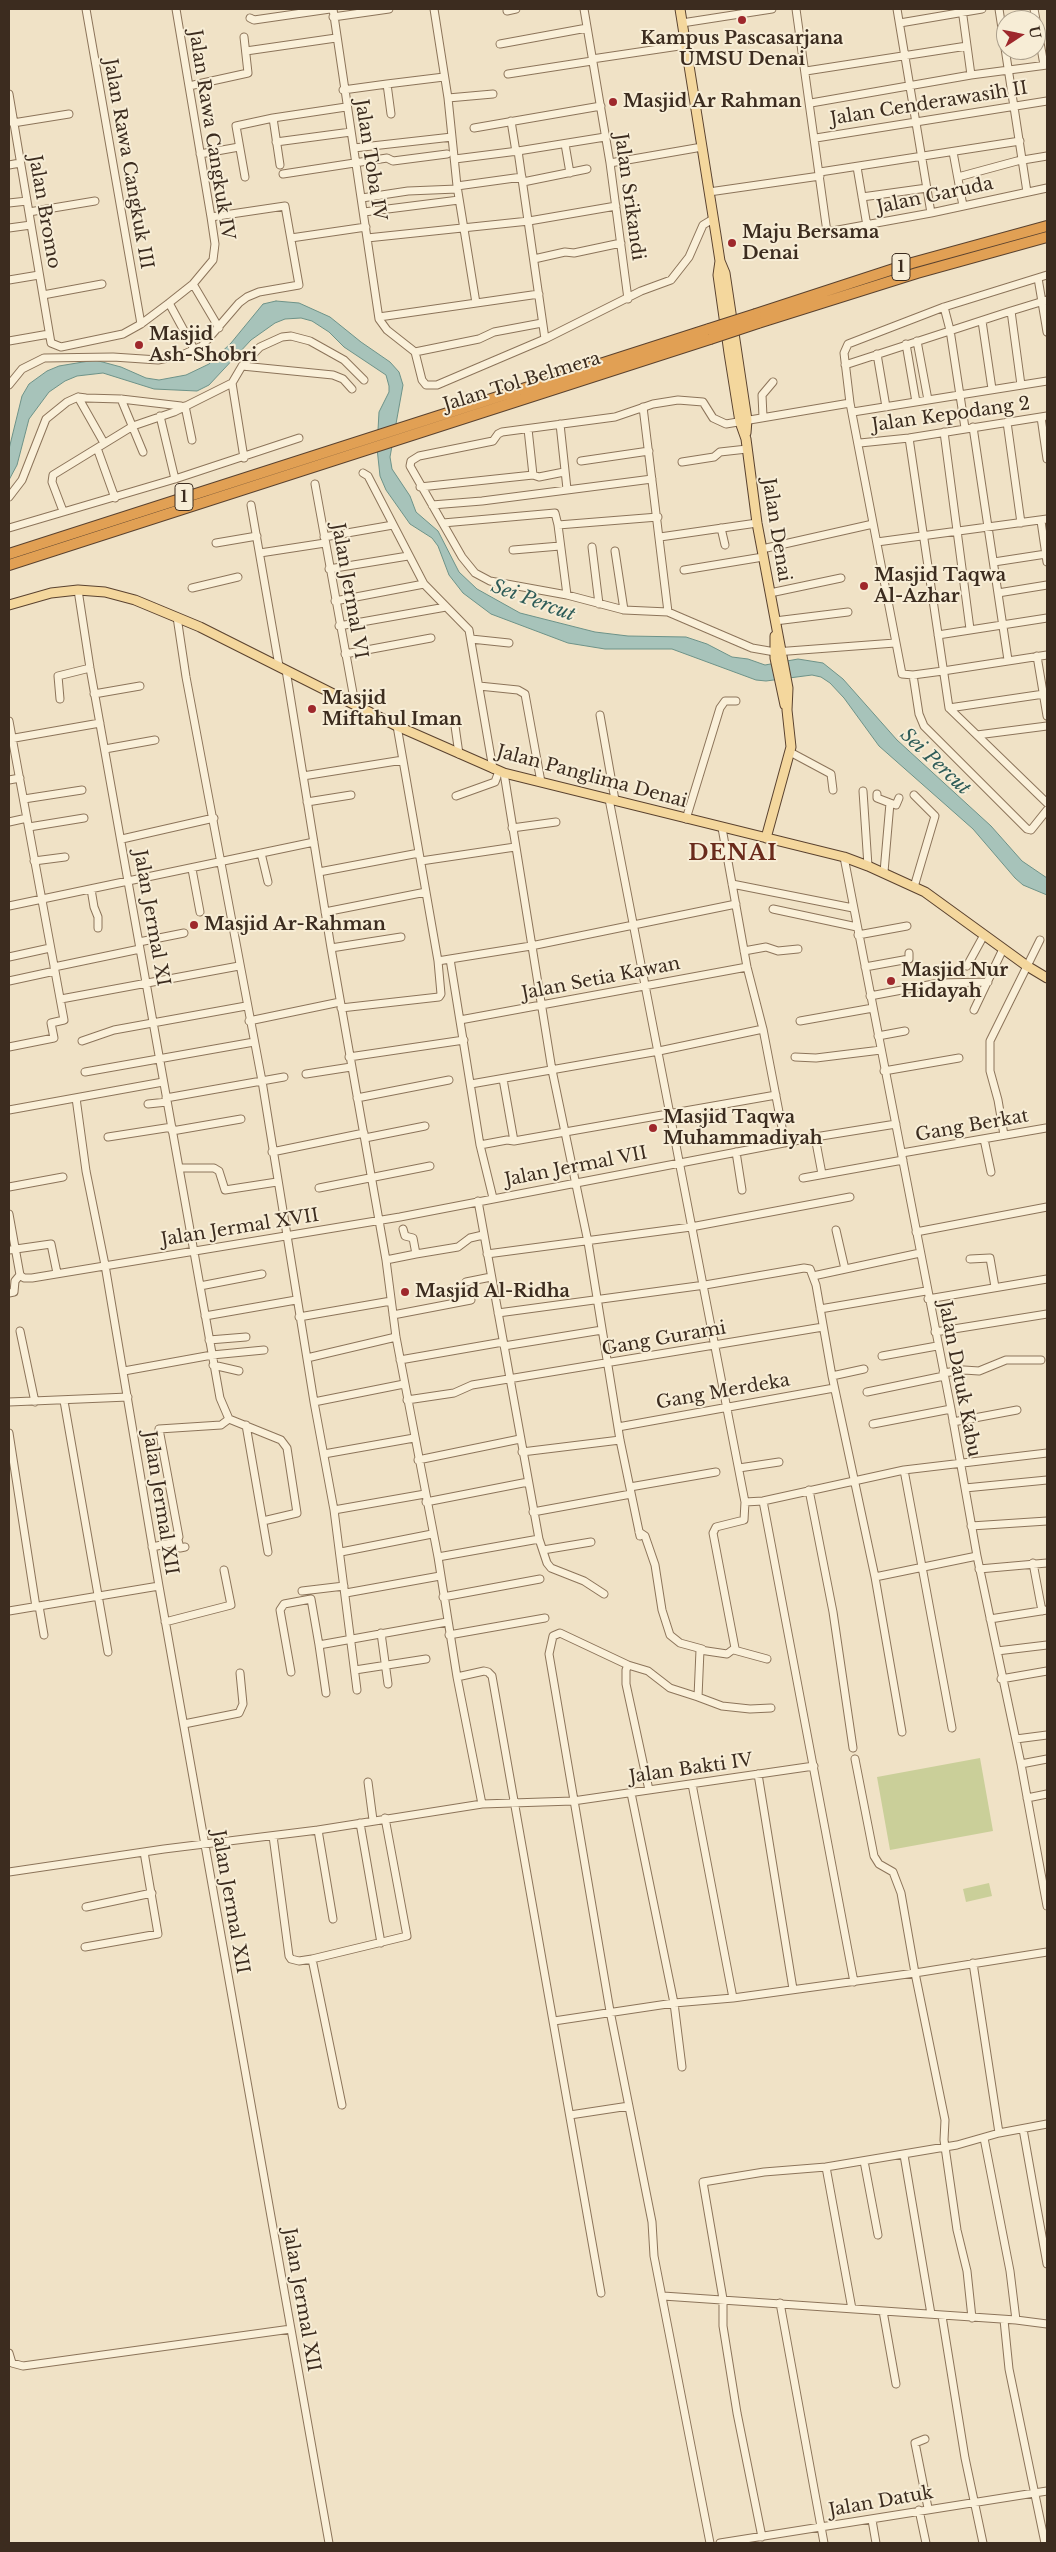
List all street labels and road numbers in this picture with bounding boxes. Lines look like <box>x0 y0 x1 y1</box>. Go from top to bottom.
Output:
street label: Jalan Rawa Cangkuk IV <box>184 28 238 242</box>
street label: Jalan Rawa Cangkuk III <box>99 57 157 271</box>
street label: Jalan Cenderawasih II <box>829 78 1029 130</box>
street label: Jalan Toba IV <box>350 98 390 222</box>
street label: Jalan Srikandi <box>609 132 649 262</box>
street label: Jalan Bromo <box>23 154 65 270</box>
street label: Jalan Garuda <box>875 173 995 219</box>
road number: 1 <box>892 253 910 280</box>
street label: Jalan Tol Belmera <box>441 348 603 416</box>
street label: Jalan Kepodang 2 <box>871 393 1031 437</box>
street label: Jalan Denai <box>757 477 795 583</box>
road number: 1 <box>175 484 193 511</box>
street label: Jalan Jermal VI <box>326 522 372 660</box>
street label: Jalan Panglima Denai <box>494 741 690 813</box>
street label: Jalan Jermal XI <box>128 848 174 988</box>
street label: Jalan Setia Kawan <box>520 953 682 1005</box>
street label: Gang Berkat <box>914 1105 1030 1147</box>
street label: Jalan Jermal VII <box>503 1143 649 1191</box>
street label: Jalan Jermal XVII <box>160 1205 320 1251</box>
street label: Jalan Datuk Kabu <box>933 1299 985 1459</box>
street label: Gang Gurami <box>600 1317 728 1361</box>
street label: Gang Merdeka <box>654 1370 792 1414</box>
street label: Jalan Jermal XII <box>138 1430 182 1576</box>
street label: Jalan Bakti IV <box>628 1750 754 1788</box>
street label: Jalan Jermal XII <box>207 1829 253 1975</box>
street label: Jalan Jermal XII <box>278 2227 324 2373</box>
street label: Jalan Datuk <box>827 2482 935 2522</box>

